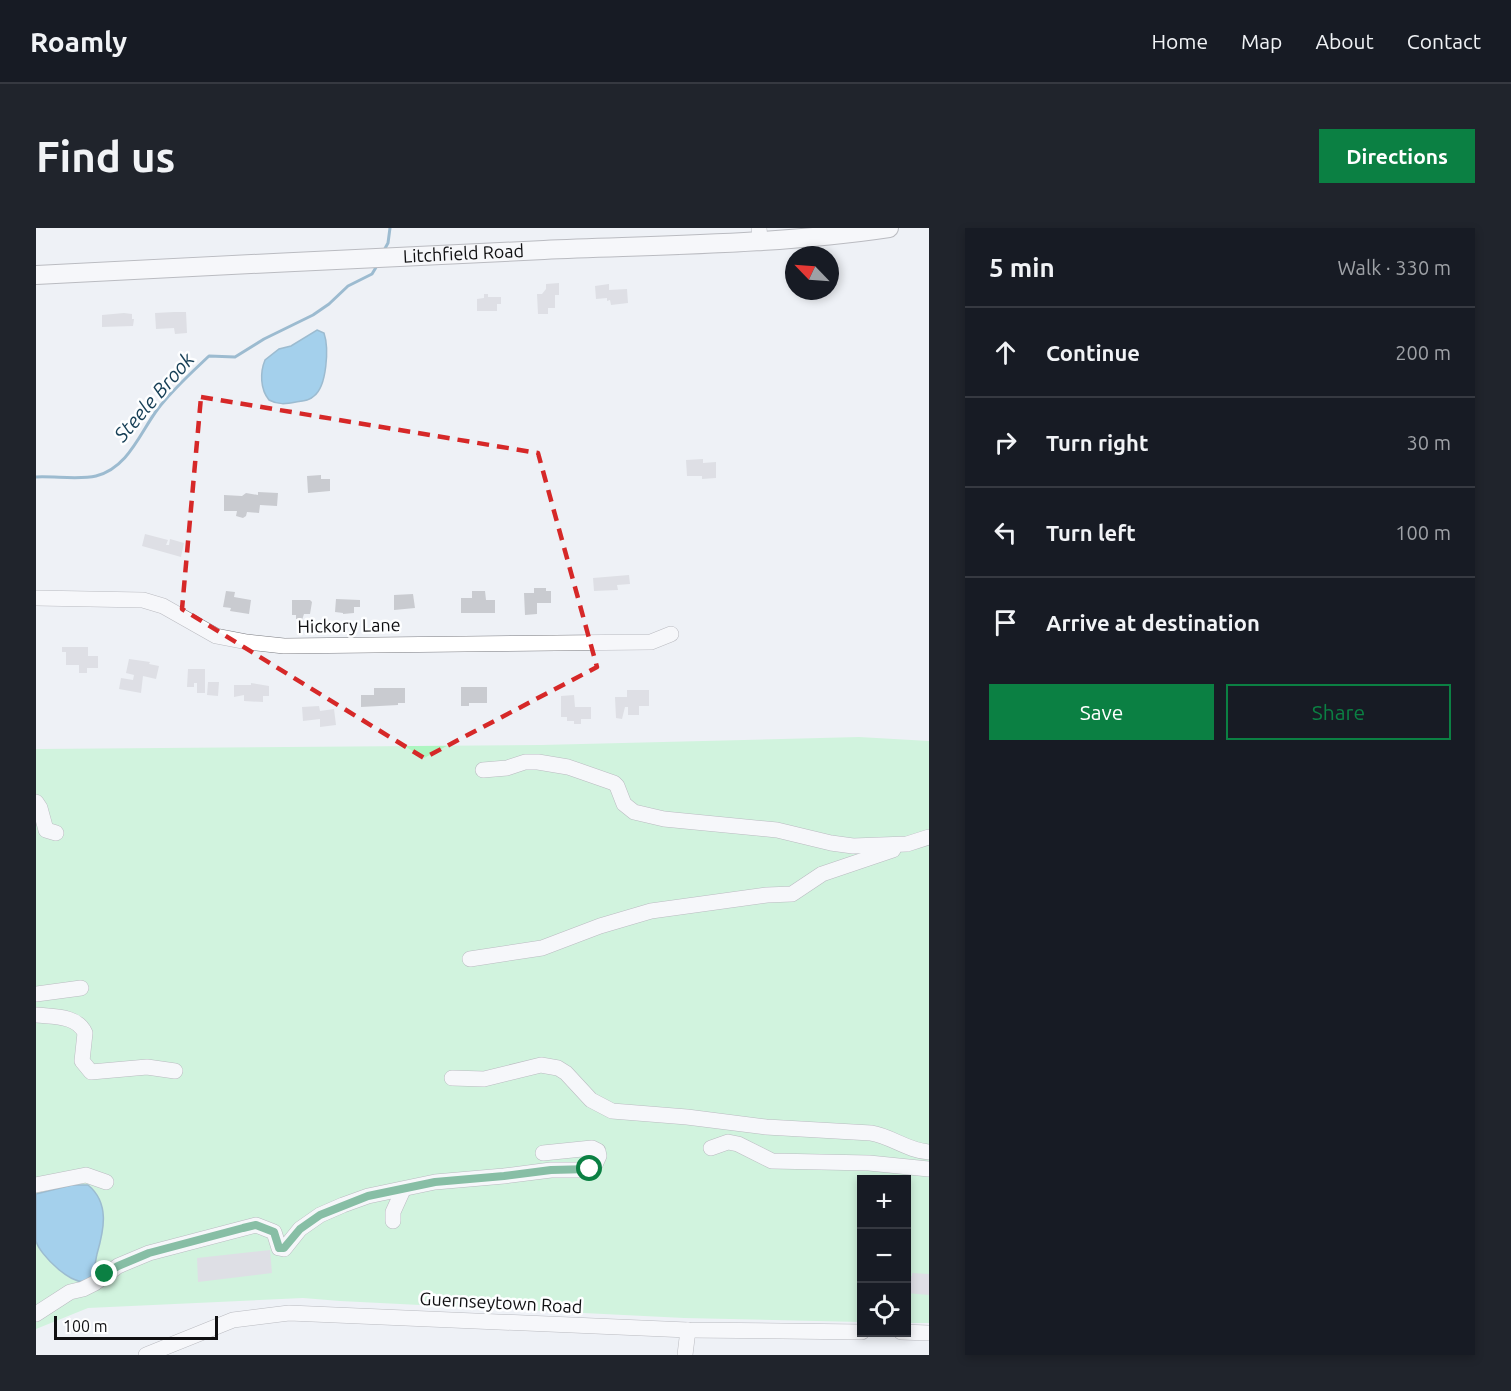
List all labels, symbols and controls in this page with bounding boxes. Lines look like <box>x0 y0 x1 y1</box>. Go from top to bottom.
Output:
text: Roamly <box>30 26 127 57</box>
text: Home <box>1151 29 1208 53</box>
text: Map <box>1241 29 1282 53</box>
text: About <box>1315 29 1374 53</box>
text: Contact <box>1407 29 1481 53</box>
button: Directions <box>1319 129 1475 183</box>
text: Find us <box>36 133 175 180</box>
street label: Litchfield Road <box>402 240 525 266</box>
north arrow <box>785 246 839 300</box>
text: 5 min <box>989 253 1055 282</box>
text: Walk · 330 m <box>1338 256 1451 279</box>
icon: ahead <box>989 336 1022 369</box>
text: Continue <box>1046 340 1140 365</box>
text: 200 m <box>1395 341 1451 364</box>
water label: Steele Brook <box>108 347 199 447</box>
icon: right <box>989 426 1022 459</box>
text: Turn right <box>1046 430 1148 455</box>
text: 30 m <box>1407 431 1451 454</box>
icon: left <box>989 516 1022 549</box>
text: Turn left <box>1046 520 1136 545</box>
text: 100 m <box>1395 521 1451 544</box>
icon: arrive <box>989 606 1022 639</box>
text: Arrive at destination <box>1046 610 1260 635</box>
street label: Hickory Lane <box>297 614 401 636</box>
button: Save <box>989 684 1214 740</box>
button: Share <box>1226 684 1451 740</box>
route start <box>576 1155 602 1181</box>
map controls <box>857 1175 911 1337</box>
button: + <box>857 1175 911 1229</box>
button: − <box>857 1229 911 1283</box>
route end <box>91 1260 117 1286</box>
button: locate <box>857 1283 911 1337</box>
street label: Guernseytown Road <box>419 1288 583 1316</box>
scale bar <box>54 1313 218 1340</box>
text: 100 m <box>63 1317 108 1335</box>

